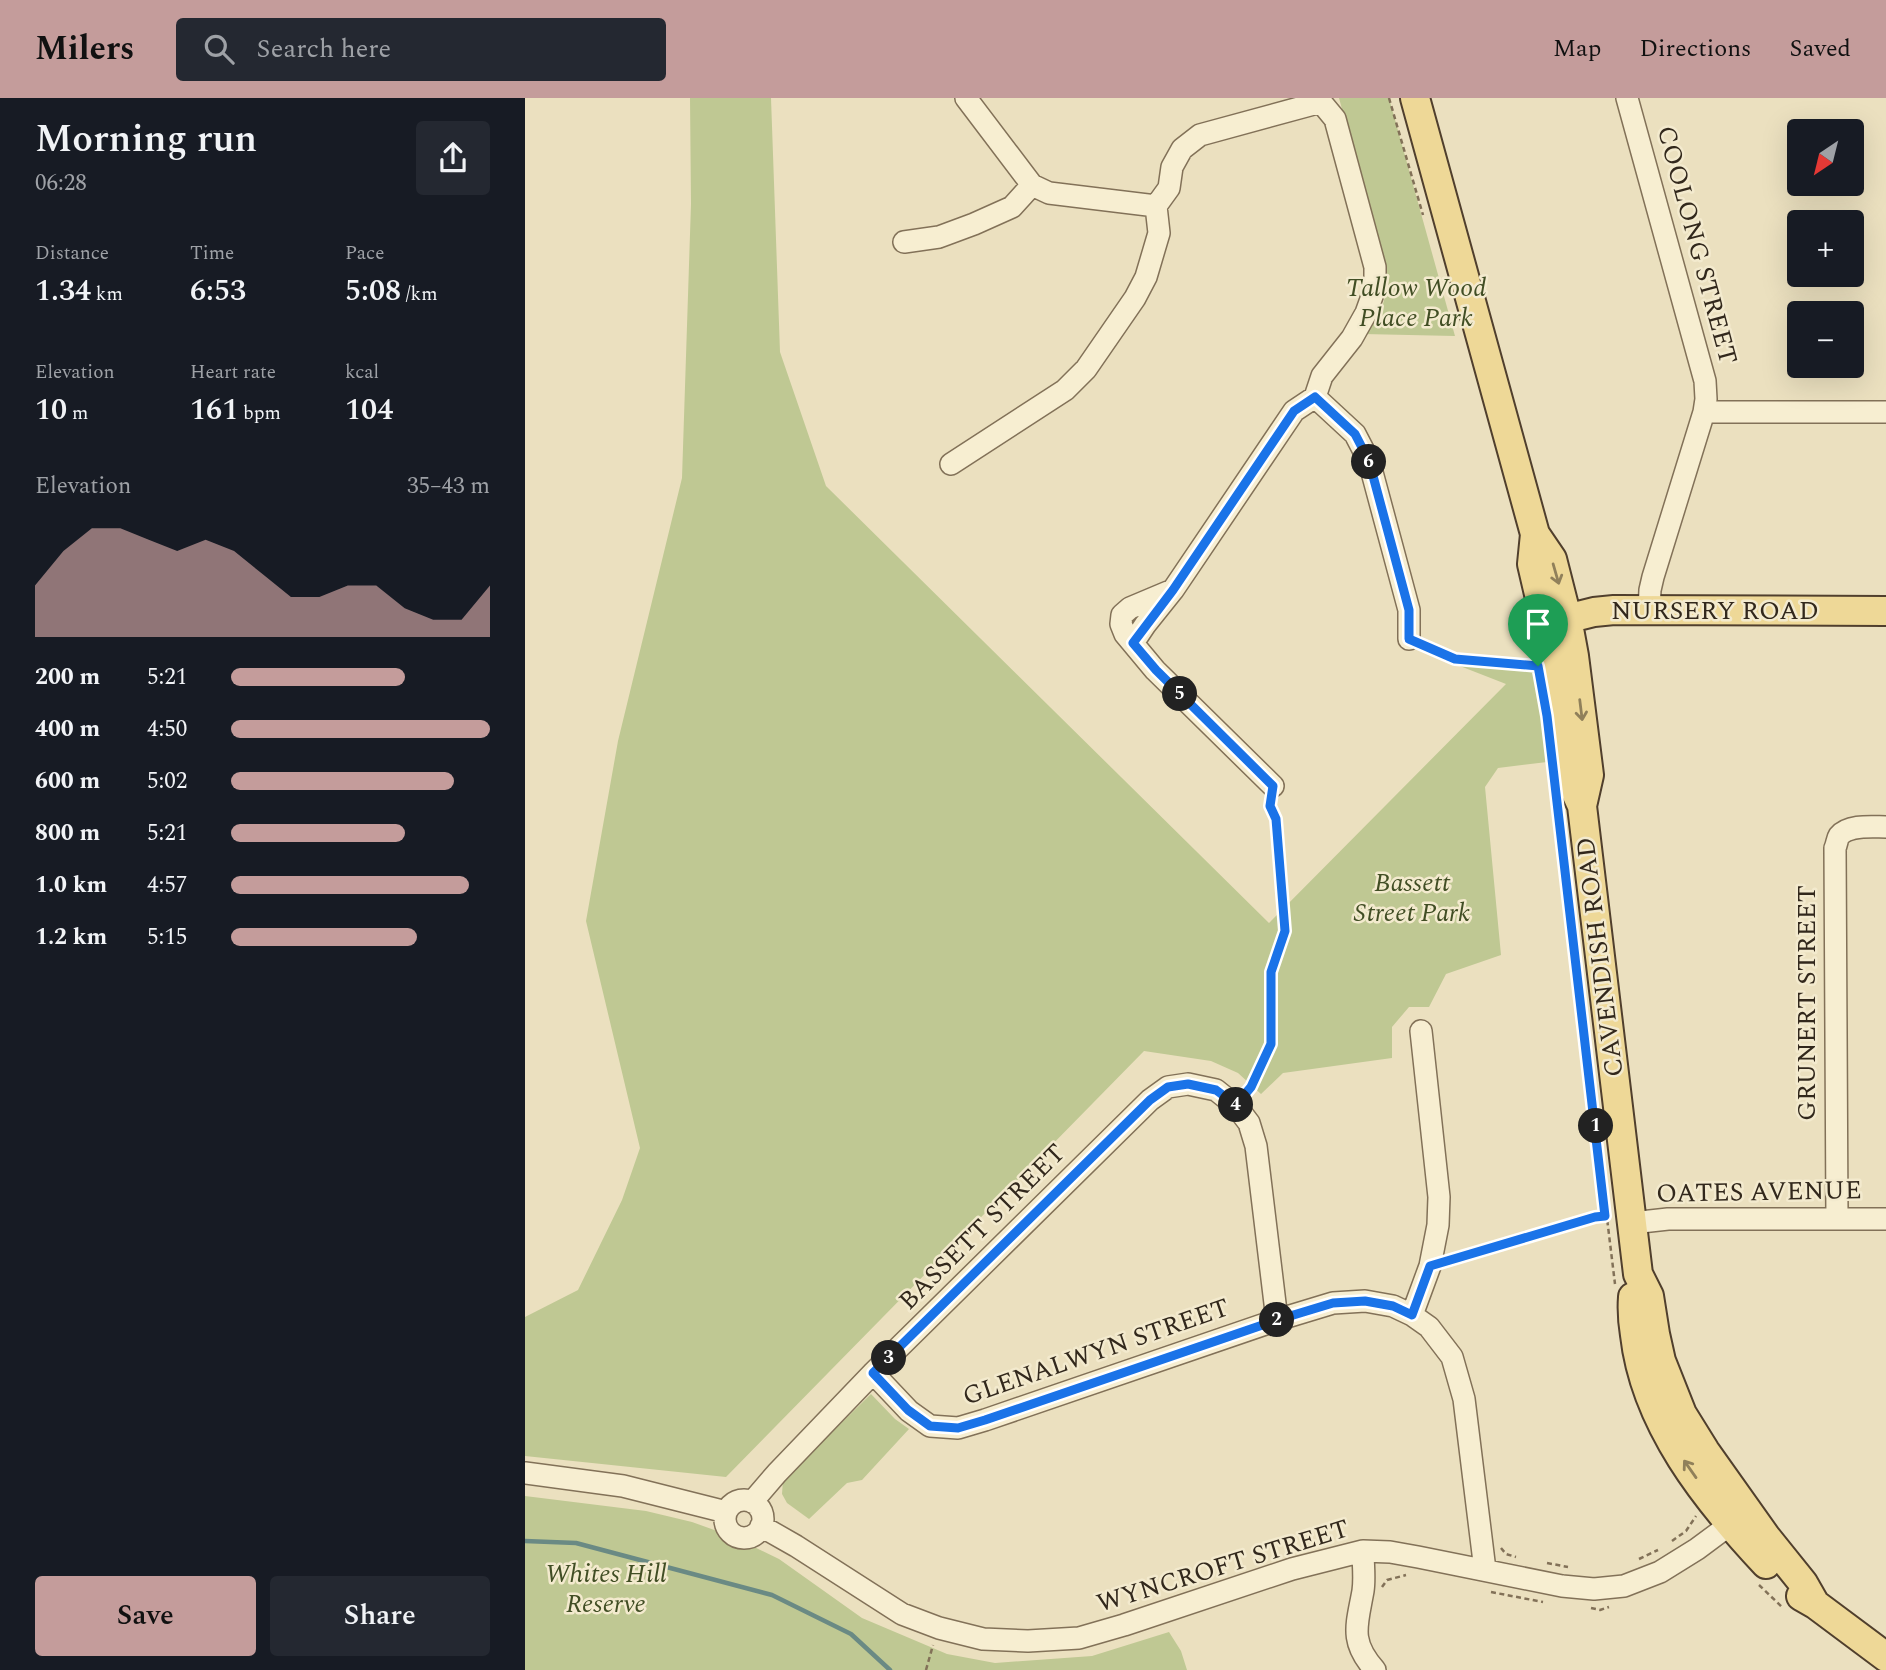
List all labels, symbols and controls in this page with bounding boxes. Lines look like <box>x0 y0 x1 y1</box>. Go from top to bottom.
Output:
search box <box>176 18 666 81</box>
text: Milers <box>35 24 134 74</box>
text: Search here <box>256 29 391 69</box>
icon: search <box>200 30 238 68</box>
text: Map <box>1553 31 1601 67</box>
text: Directions <box>1639 31 1751 67</box>
text: Saved <box>1789 31 1851 67</box>
text: Morning run <box>35 111 257 169</box>
north arrow <box>1787 119 1864 196</box>
map controls <box>1787 119 1864 378</box>
button: share <box>416 121 490 195</box>
street label: COOLONG STREET <box>1646 121 1748 369</box>
text: 06:28 <box>35 166 87 201</box>
button: + <box>1787 210 1864 287</box>
text: Distance <box>35 239 109 268</box>
text: Time <box>190 239 234 268</box>
text: Pace <box>345 239 384 268</box>
text: 1.34 <box>35 268 91 314</box>
text: 6:53 <box>190 268 246 314</box>
text: 5:08 <box>345 268 401 314</box>
park label: Tallow Wood Place Park <box>1346 268 1486 338</box>
text: km <box>91 280 123 309</box>
text: /km <box>401 280 438 309</box>
button: − <box>1787 301 1864 378</box>
text: Elevation <box>35 358 115 387</box>
text: Heart rate <box>190 358 276 387</box>
text: kcal <box>345 358 379 387</box>
text: 10 <box>35 387 67 433</box>
text: 161 <box>190 387 238 433</box>
text: 104 <box>345 387 393 433</box>
text: m <box>67 399 88 428</box>
text: bpm <box>238 399 281 428</box>
pin: 6 <box>1351 444 1387 480</box>
text: 6 <box>1363 447 1374 476</box>
text: Elevation <box>35 469 131 504</box>
text: 35–43 m <box>407 469 490 504</box>
one-way arrow <box>1550 562 1563 585</box>
street label: NURSERY ROAD <box>1611 591 1819 631</box>
pin <box>1508 594 1568 666</box>
icon: arrive <box>1519 605 1557 643</box>
text: 200 m <box>35 660 100 695</box>
text: 5:21 <box>147 660 187 695</box>
pin: 5 <box>1163 676 1197 712</box>
text: 5 <box>1174 679 1185 708</box>
one-way arrow <box>1574 698 1587 721</box>
text: 400 m <box>35 712 100 747</box>
text: 4:50 <box>147 712 187 747</box>
text: 600 m <box>35 764 100 799</box>
text: 5:02 <box>147 764 187 799</box>
text: 800 m <box>35 816 100 851</box>
text: 5:21 <box>147 816 187 851</box>
street label: CAVENDISH ROAD <box>1565 835 1635 1079</box>
park label: Bassett Street Park <box>1354 863 1470 933</box>
text: 1.0 km <box>35 868 107 903</box>
text: 4:57 <box>147 868 187 903</box>
street label: GRUNERT STREET <box>1787 885 1827 1121</box>
text: 1.2 km <box>35 920 107 955</box>
text: 5:15 <box>147 920 187 955</box>
pin: 4 <box>1219 1088 1253 1122</box>
text: 4 <box>1230 1090 1241 1119</box>
pin: 1 <box>1579 1108 1613 1144</box>
text: 1 <box>1590 1111 1601 1140</box>
street label: BASSETT STREET <box>889 1134 1075 1320</box>
street label: OATES AVENUE <box>1656 1170 1862 1214</box>
street label: GLENALWYN STREET <box>957 1288 1235 1416</box>
pin: 2 <box>1259 1302 1295 1338</box>
text: 2 <box>1271 1305 1282 1334</box>
pin: 3 <box>871 1340 907 1376</box>
text: 3 <box>883 1343 894 1372</box>
one-way arrow <box>1683 1460 1697 1479</box>
street label: WYNCROFT STREET <box>1092 1509 1354 1623</box>
park label: Whites Hill Reserve <box>545 1554 667 1624</box>
button: Save <box>35 1576 256 1656</box>
button: Share <box>270 1576 490 1656</box>

